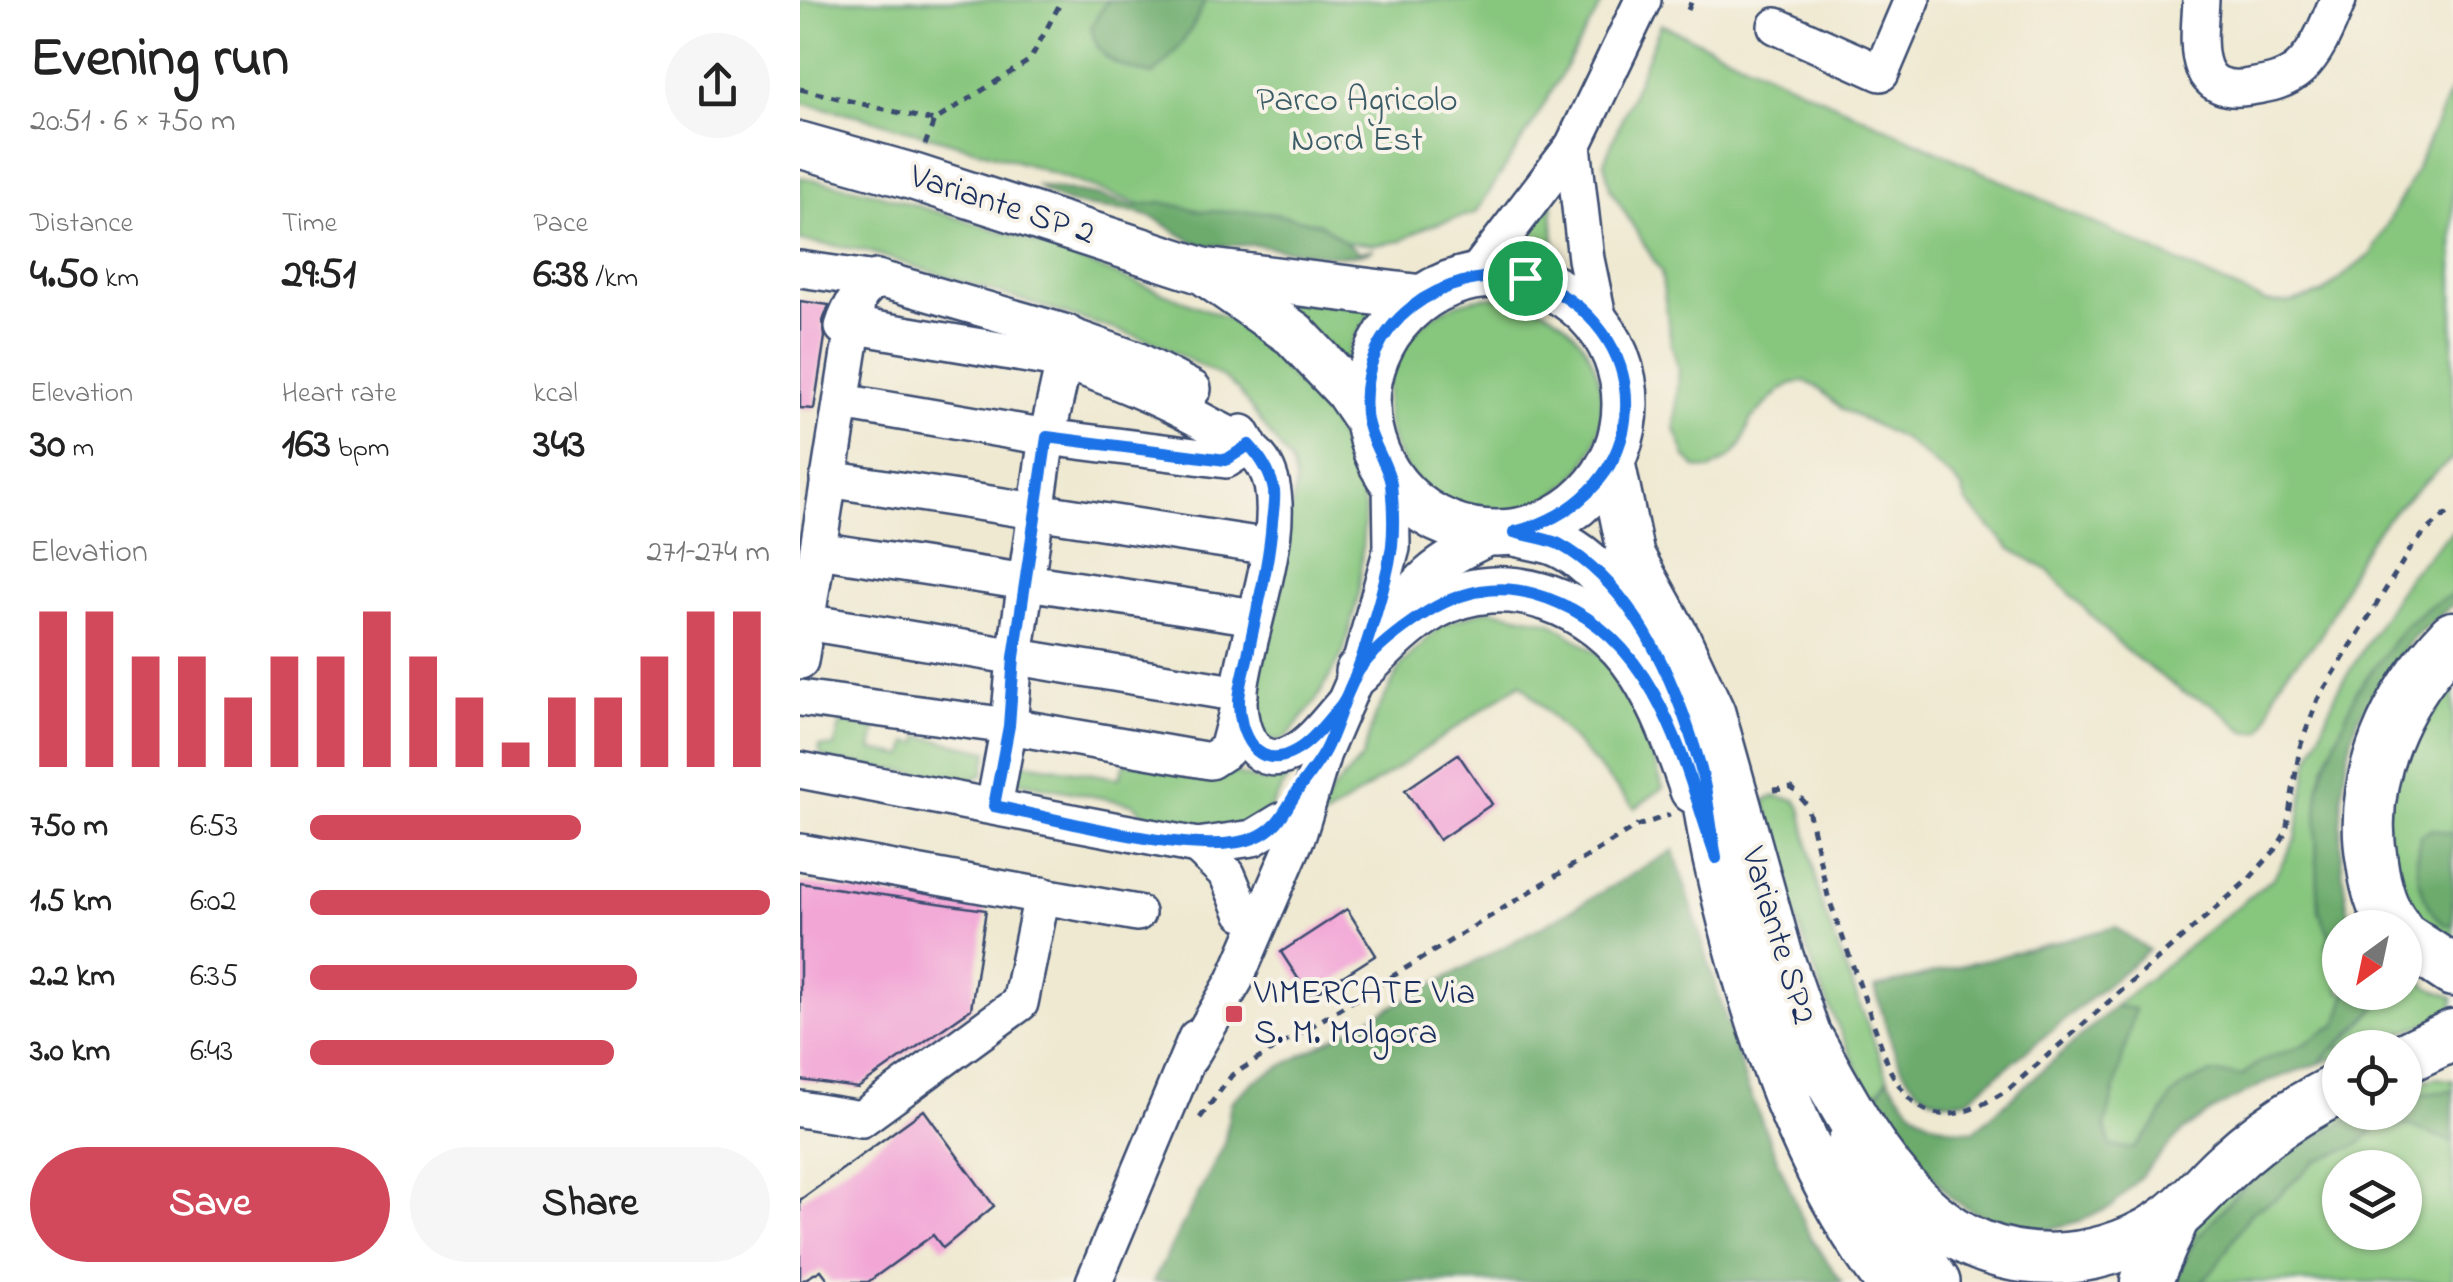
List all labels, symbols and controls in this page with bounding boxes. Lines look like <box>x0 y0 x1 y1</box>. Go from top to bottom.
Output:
text: Evening run <box>30 21 289 101</box>
button: share <box>665 33 770 138</box>
park label: Parco Agricolo Nord Est <box>1256 76 1458 167</box>
text: 20:51 · 6 × 750 m <box>30 99 236 146</box>
street label: Variante SP 2 <box>902 152 1101 260</box>
text: Distance <box>30 204 133 245</box>
text: Time <box>282 204 337 245</box>
text: Pace <box>533 204 588 245</box>
pin <box>1483 236 1568 321</box>
text: 4.50 <box>30 245 98 306</box>
text: 29:51 <box>282 245 356 306</box>
text: 6:38 <box>533 245 588 306</box>
icon: arrive <box>1498 251 1553 306</box>
text: km <box>98 259 139 300</box>
text: /km <box>588 259 638 300</box>
text: Elevation <box>30 374 133 415</box>
text: Heart rate <box>282 374 396 415</box>
text: kcal <box>533 374 578 415</box>
text: 30 <box>30 415 66 476</box>
text: 163 <box>282 415 331 476</box>
text: 343 <box>533 415 585 476</box>
text: m <box>66 429 94 470</box>
text: bpm <box>331 429 390 470</box>
text: Elevation <box>30 530 148 577</box>
text: 271–274 m <box>646 530 770 577</box>
text: 750 m <box>30 804 108 851</box>
text: 6:53 <box>190 804 238 851</box>
street label: Variante SP2 <box>1726 840 1828 1031</box>
text: 1.5 km <box>30 879 112 926</box>
text: 6:02 <box>190 879 237 926</box>
north arrow <box>2322 910 2422 1010</box>
map controls <box>2322 910 2422 1250</box>
text: 2.2 km <box>30 954 115 1001</box>
text: 6:35 <box>190 954 238 1001</box>
place label: VIMERCATE Via S. M. Molgora <box>1253 969 1475 1060</box>
marker: VIMERCATE Via S. M. Molgora <box>1223 1003 1245 1025</box>
text: 3.0 km <box>30 1029 110 1076</box>
text: 6:43 <box>190 1029 233 1076</box>
button: locate <box>2322 1030 2422 1130</box>
button: Save <box>30 1147 390 1262</box>
button: Share <box>410 1147 770 1262</box>
button: layers <box>2322 1150 2422 1250</box>

